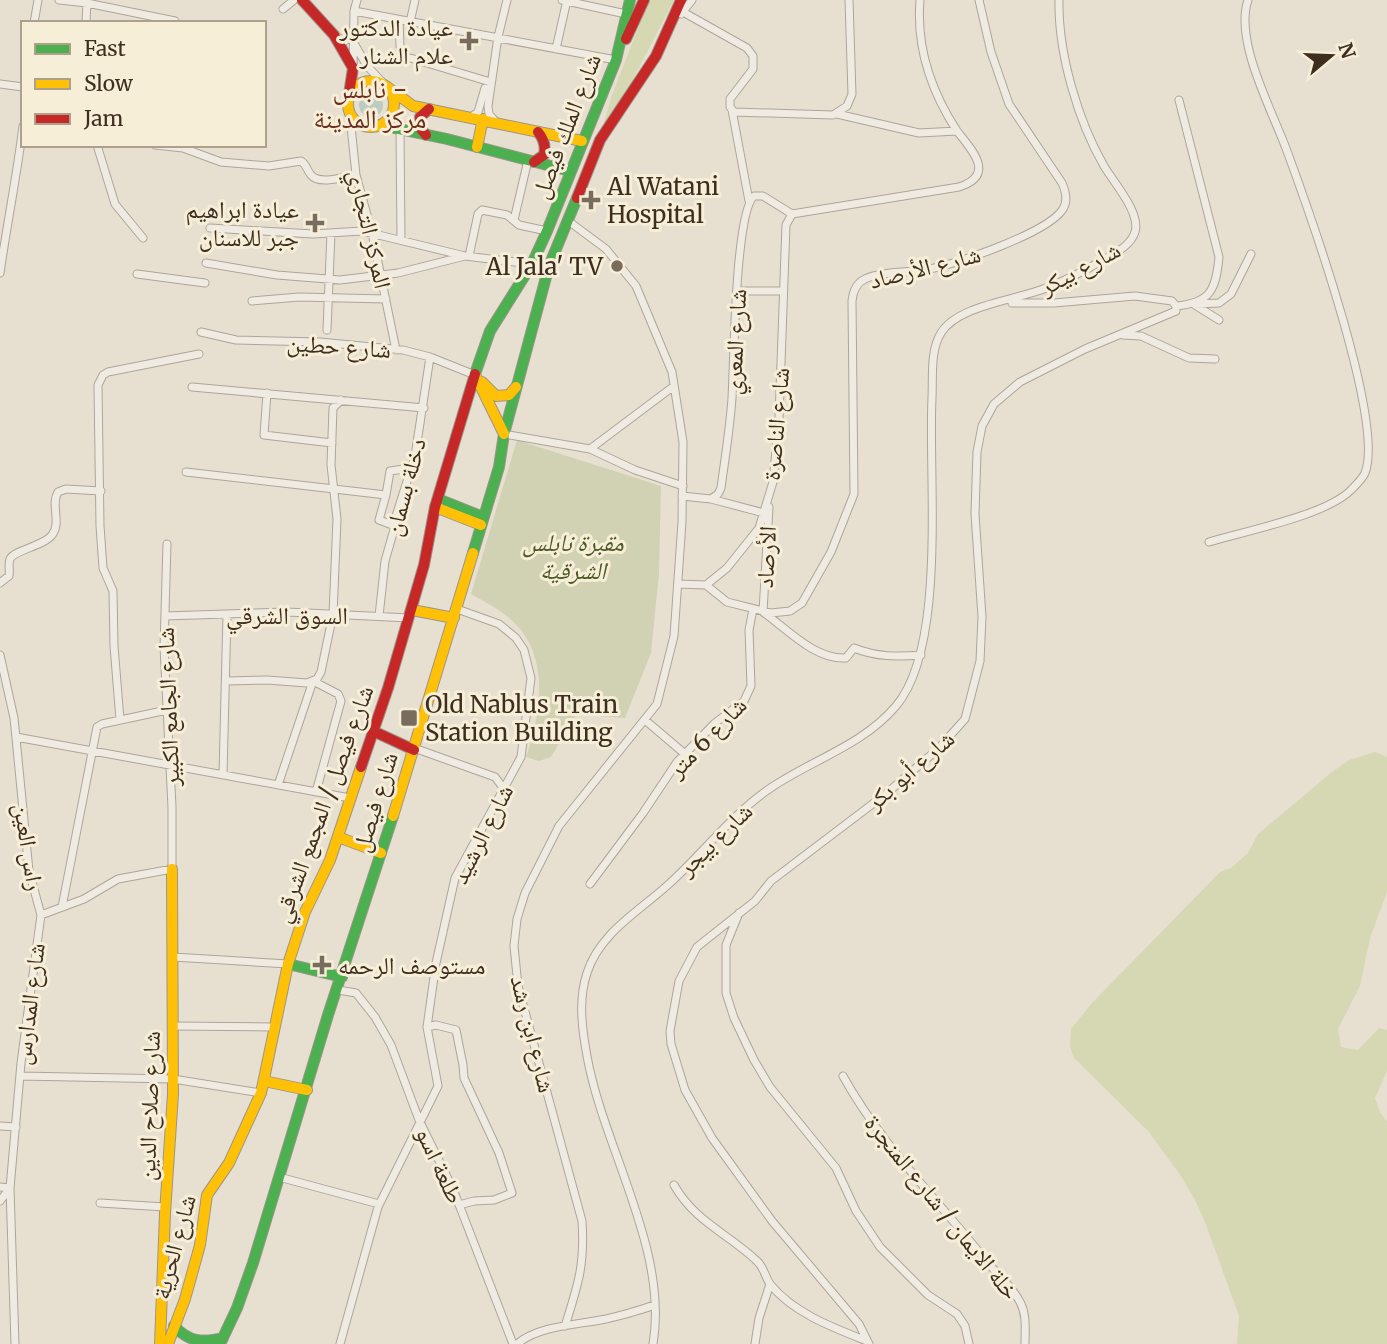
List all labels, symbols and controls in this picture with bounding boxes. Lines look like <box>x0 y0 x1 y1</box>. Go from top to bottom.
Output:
place label: عيادة الدكتور علام الشنار <box>338 12 453 72</box>
legend <box>21 21 266 147</box>
north arrow <box>1296 21 1366 91</box>
marker: عيادة الدكتور علام الشنار <box>459 31 479 51</box>
text: Fast <box>84 35 126 62</box>
text: N <box>1333 39 1361 61</box>
street label: شارع الملك فيصل <box>524 49 608 203</box>
text: Slow <box>84 70 133 97</box>
district label: نابلس - مركز المدينة <box>314 72 426 135</box>
text: Jam <box>83 105 123 132</box>
street label: المركز التجاري <box>337 166 399 293</box>
place label: Al Watani Hospital <box>606 171 719 230</box>
marker: Al Watani Hospital <box>581 190 601 210</box>
place label: عيادة ابراهيم جبر للاسنان <box>186 194 299 253</box>
marker: عيادة ابراهيم جبر للاسنان <box>305 213 325 233</box>
street label: شارع بيكر <box>1033 234 1126 303</box>
street label: شارع الأرصاد <box>866 238 984 296</box>
place label: Al Jala' TV <box>484 251 604 282</box>
marker: Al Jala' TV <box>609 258 625 274</box>
street label: شارع المعري <box>717 288 757 396</box>
street label: شارع حطين <box>286 327 392 365</box>
street label: شارع الناصرة <box>756 366 796 482</box>
street label: دخلة بسمان <box>377 435 433 539</box>
street label: الأرصاد <box>749 525 783 589</box>
park label: مقبرة نابلس الشرقية <box>522 527 624 586</box>
street label: السوق الشرقي <box>226 600 348 635</box>
street label: شارع الجامع الكبير <box>150 627 186 788</box>
street label: شارع فيصل / المجمع الشرقي <box>266 681 384 928</box>
place label: Old Nablus Train Station Building <box>425 689 618 748</box>
street label: شارع 6 متر <box>660 690 753 785</box>
marker: Old Nablus Train Station Building <box>399 708 419 728</box>
street label: شارع أبو بكر <box>858 723 961 818</box>
street label: شارع فيصل <box>345 748 405 856</box>
street label: شارع الرشيد <box>444 779 520 889</box>
street label: شارع بيجر <box>670 796 759 883</box>
street label: راس العين <box>7 801 51 893</box>
street label: شارع المدارس <box>6 941 52 1067</box>
place label: مستوصف الرحمه <box>338 950 485 981</box>
marker: مستوصف الرحمه <box>312 955 332 975</box>
street label: شارع ابن رشد <box>503 972 563 1096</box>
street label: شارع صلاح الدين <box>131 1030 167 1182</box>
street label: خلة الايمان / شارع المنجرة <box>858 1108 1026 1306</box>
street label: طلعة اسو <box>409 1122 471 1208</box>
street label: شارع الحرية <box>145 1191 203 1303</box>

